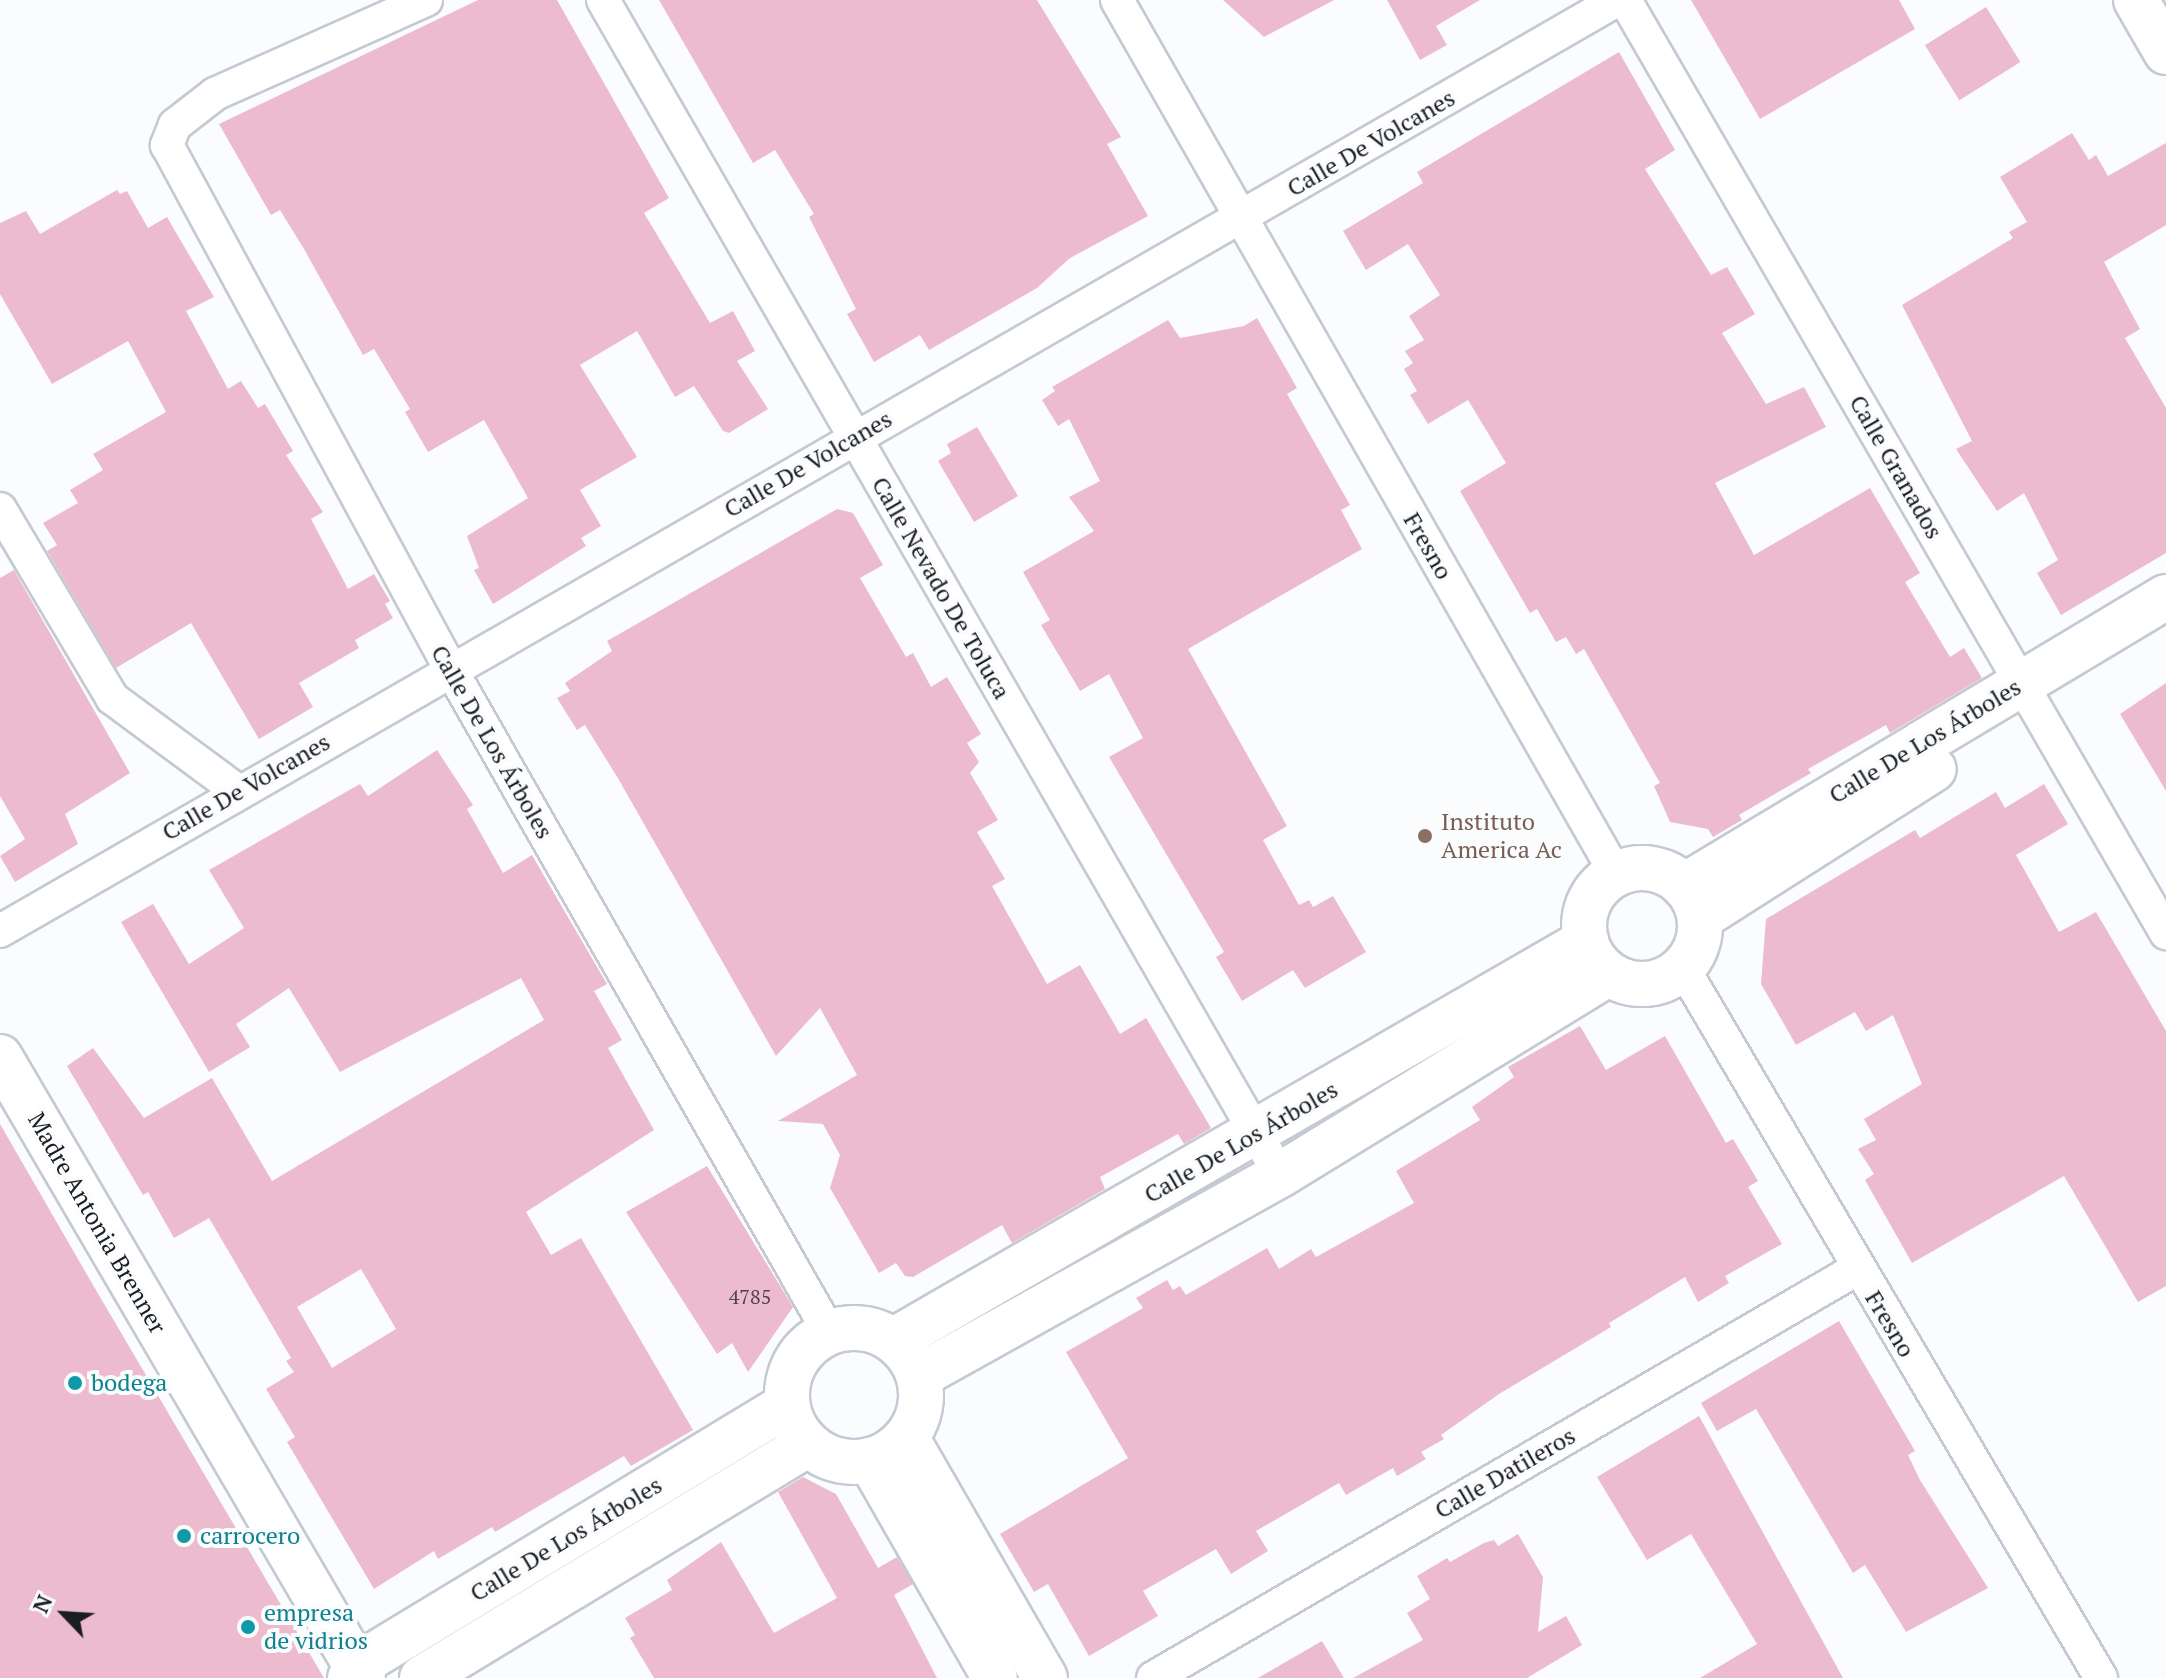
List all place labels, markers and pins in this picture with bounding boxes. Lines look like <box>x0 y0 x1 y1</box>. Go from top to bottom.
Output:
place label: Instituto America Ac <box>1441 808 1562 864</box>
marker: Instituto America Ac <box>1416 827 1434 845</box>
place label: bodega <box>91 1369 167 1397</box>
marker: bodega <box>66 1374 84 1392</box>
place label: carrocero <box>200 1522 300 1550</box>
marker: carrocero <box>175 1527 193 1545</box>
place label: empresa de vidrios <box>264 1599 368 1655</box>
marker: empresa de vidrios <box>239 1618 257 1636</box>

